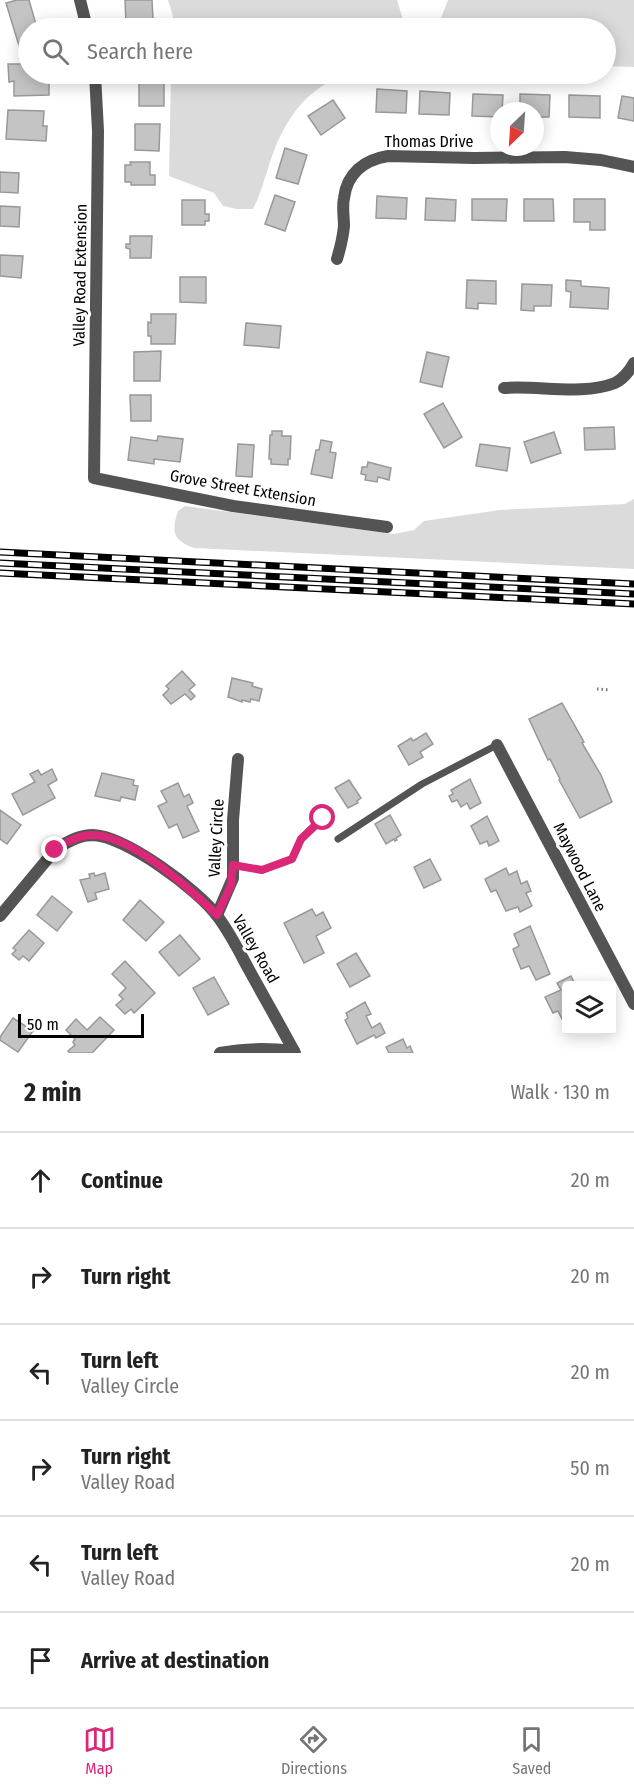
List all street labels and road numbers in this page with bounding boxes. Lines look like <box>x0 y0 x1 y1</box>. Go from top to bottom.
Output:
street label: Thomas Drive <box>385 132 473 151</box>
street label: Valley Road Extension <box>69 203 91 347</box>
street label: Grove Street Extension <box>168 466 318 510</box>
street label: Valley Circle <box>204 798 228 878</box>
street label: Maywood Lane <box>550 820 611 915</box>
street label: Valley Road <box>229 912 283 986</box>

